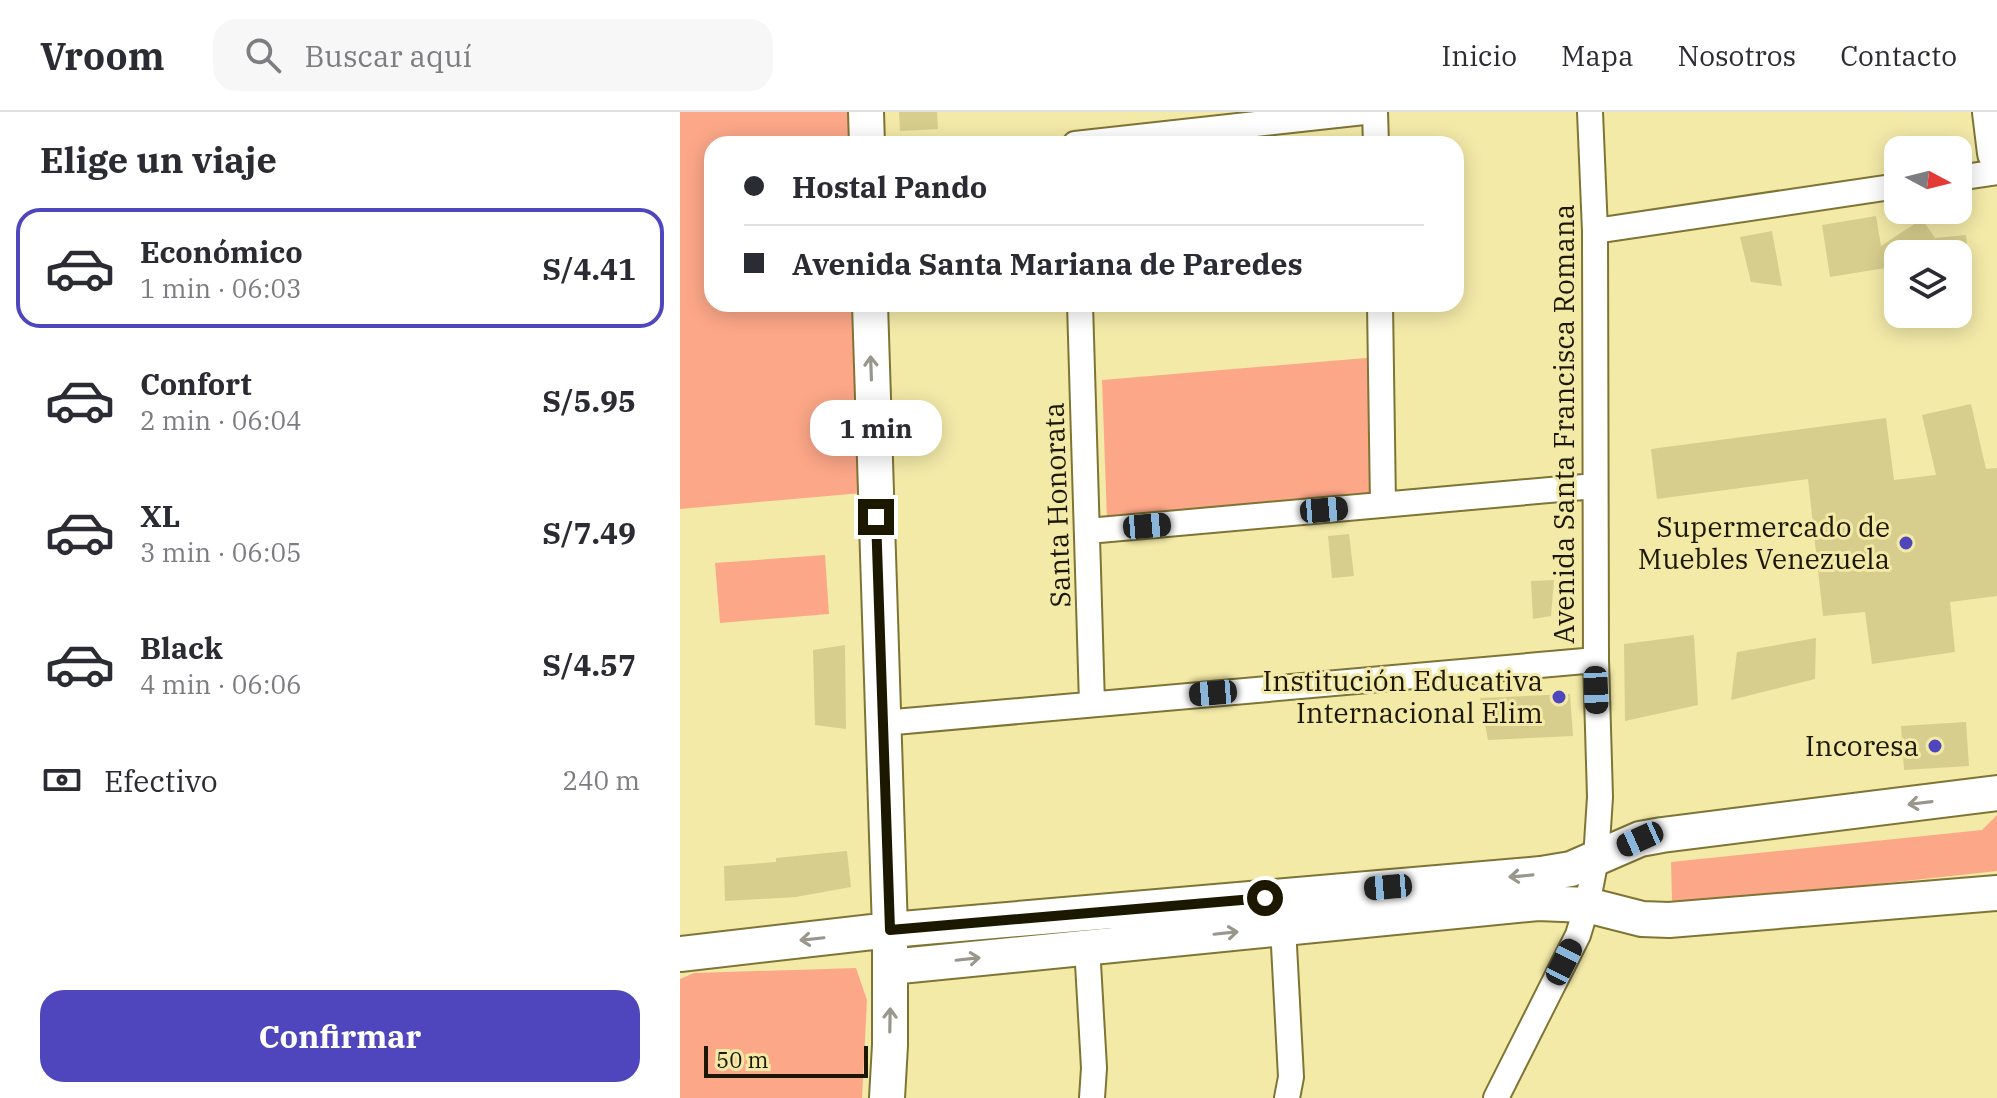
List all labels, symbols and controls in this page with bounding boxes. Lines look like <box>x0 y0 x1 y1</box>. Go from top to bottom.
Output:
search box <box>213 19 773 91</box>
text: Vroom <box>40 31 165 80</box>
icon: search <box>241 33 285 77</box>
text: Buscar aquí <box>305 36 472 75</box>
text: Inicio <box>1442 37 1517 74</box>
text: Mapa <box>1561 37 1633 74</box>
text: Nosotros <box>1677 37 1796 74</box>
text: Contacto <box>1840 37 1957 74</box>
text: Elige un viaje <box>40 136 277 183</box>
north arrow <box>1884 136 1972 224</box>
map controls <box>1884 136 1972 328</box>
text: Hostal Pando <box>792 167 987 206</box>
street label: Avenida Santa Francisca Romana <box>1545 204 1582 644</box>
icon: car <box>44 232 116 304</box>
text: Económico <box>140 232 303 271</box>
button: layers <box>1884 240 1972 328</box>
text: Avenida Santa Mariana de Paredes <box>792 244 1303 283</box>
text: S/4.41 <box>542 249 636 288</box>
text: 1 min · 06:03 <box>140 271 302 305</box>
one-way arrow <box>864 355 879 382</box>
icon: car <box>44 364 116 436</box>
text: Confort <box>140 364 252 403</box>
text: S/5.95 <box>542 381 636 420</box>
callout: 1 min <box>810 401 942 457</box>
street label: Santa Honorata <box>1034 402 1079 608</box>
text: 2 min · 06:04 <box>140 403 302 437</box>
text: 1 min <box>840 411 912 445</box>
icon: car <box>44 496 116 568</box>
text: XL <box>140 496 180 535</box>
car <box>1299 496 1349 524</box>
route end <box>858 499 894 535</box>
place label: Supermercado de Muebles Venezuela <box>1638 508 1890 577</box>
car <box>1122 512 1172 540</box>
text: S/7.49 <box>542 513 636 552</box>
marker: Supermercado de Muebles Venezuela <box>1897 534 1915 552</box>
text: 3 min · 06:05 <box>140 535 302 569</box>
icon: car <box>44 628 116 700</box>
text: Black <box>140 628 223 667</box>
text: S/4.57 <box>542 645 636 684</box>
place label: Institución Educativa Internacional Elim <box>1263 662 1543 731</box>
car <box>1583 666 1609 714</box>
text: 4 min · 06:06 <box>140 667 302 701</box>
car <box>1188 679 1238 707</box>
marker: Institución Educativa Internacional Elim <box>1550 688 1568 706</box>
place label: Incoresa <box>1805 727 1919 764</box>
marker: Incoresa <box>1926 737 1944 755</box>
icon: cash <box>40 758 84 802</box>
text: Efectivo <box>104 761 218 800</box>
text: 240 m <box>562 763 640 797</box>
one-way arrow <box>1907 795 1933 810</box>
car <box>1613 818 1667 860</box>
one-way arrow <box>1508 869 1535 884</box>
car <box>1363 873 1413 901</box>
route start <box>1247 880 1283 916</box>
one-way arrow <box>1213 925 1239 940</box>
one-way arrow <box>799 931 826 946</box>
car <box>1542 935 1586 989</box>
one-way arrow <box>954 951 981 966</box>
button: Confirmar <box>40 990 640 1082</box>
one-way arrow <box>883 1007 898 1034</box>
scale bar <box>704 1042 868 1078</box>
text: 50 m <box>716 1045 768 1074</box>

